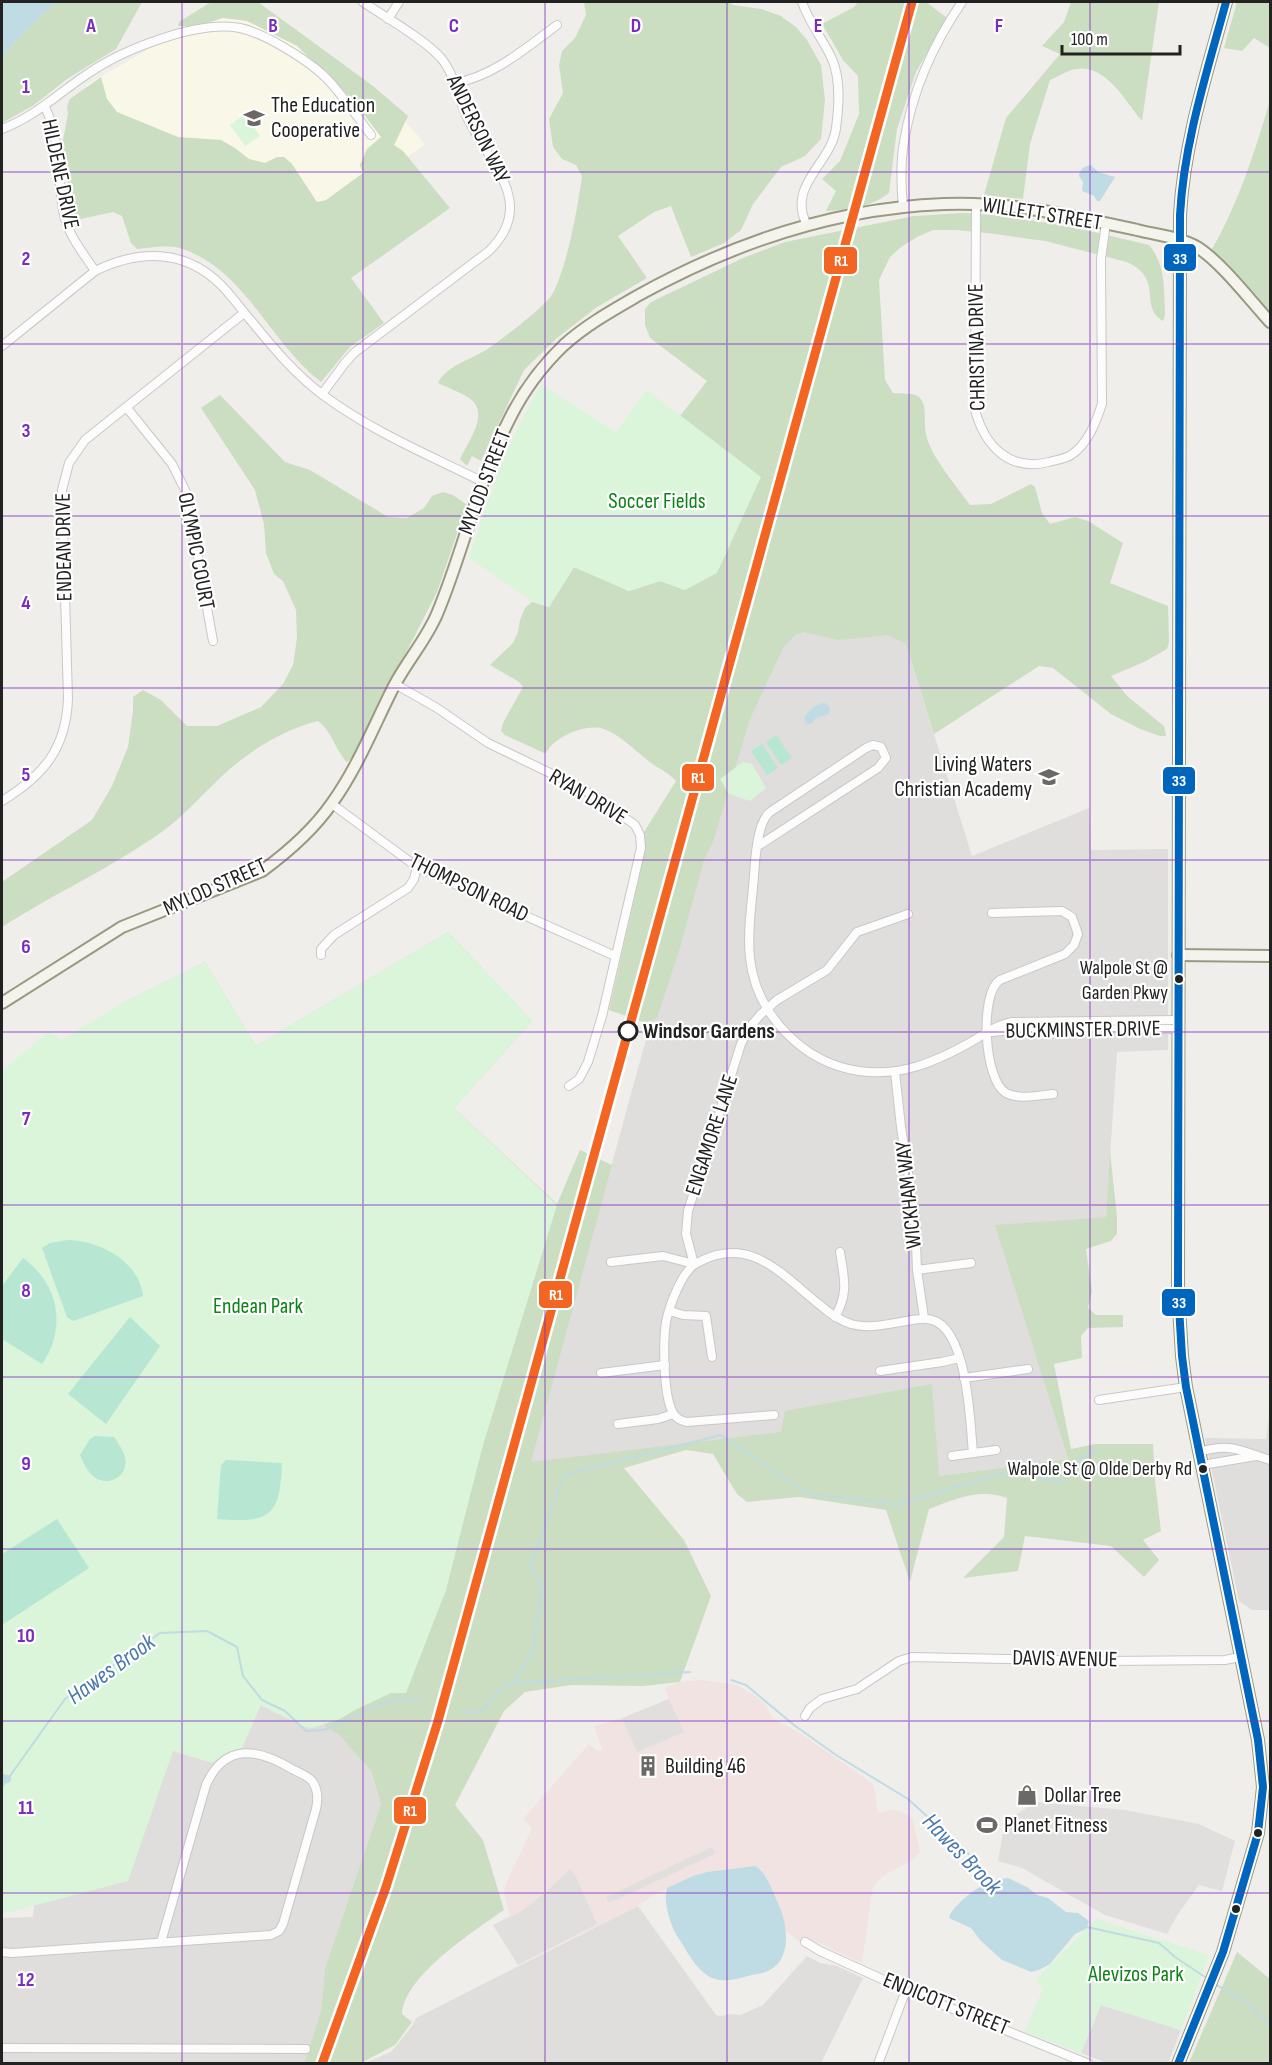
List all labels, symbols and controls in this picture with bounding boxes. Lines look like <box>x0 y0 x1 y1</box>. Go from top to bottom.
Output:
text: A <box>85 14 96 38</box>
text: B <box>268 14 278 38</box>
text: C <box>449 14 459 38</box>
text: D <box>631 14 641 38</box>
text: E <box>814 14 822 38</box>
text: F <box>995 14 1003 38</box>
scale bar <box>1062 18 1180 56</box>
text: 100 m <box>1071 29 1108 50</box>
street label: ANDERSON WAY <box>440 70 516 188</box>
text: 1 <box>22 75 30 99</box>
place label: The Education Cooperative <box>271 92 375 144</box>
school or university icon: The Education Cooperative <box>242 106 266 130</box>
street label: HILDENE DRIVE <box>35 117 85 231</box>
street label: WILLETT STREET <box>980 191 1104 237</box>
line badge: 33 <box>1163 243 1197 272</box>
line badge: R1 <box>823 246 858 275</box>
text: 2 <box>22 247 30 271</box>
text: 33 <box>1173 250 1187 269</box>
text: R1 <box>834 252 849 271</box>
street label: CHRISTINA DRIVE <box>962 283 992 411</box>
text: 3 <box>22 419 31 443</box>
street label: MYLOD STREET <box>453 425 517 538</box>
park label: Soccer Fields <box>608 488 706 515</box>
street label: OLYMPIC COURT <box>171 490 221 612</box>
street label: ENDEAN DRIVE <box>50 493 78 601</box>
text: 4 <box>21 591 31 615</box>
place label: Living Waters Christian Academy <box>894 751 1033 803</box>
text: 5 <box>22 763 31 787</box>
street label: RYAN DRIVE <box>544 763 632 831</box>
line badge: R1 <box>681 763 715 792</box>
school or university icon: Living Waters Christian Academy <box>1037 765 1061 789</box>
line badge: 33 <box>1162 766 1196 795</box>
text: R1 <box>691 769 706 788</box>
text: 33 <box>1172 772 1186 791</box>
street label: THOMPSON ROAD <box>405 848 533 928</box>
street label: MYLOD STREET <box>159 852 271 922</box>
text: 6 <box>21 935 31 959</box>
place label: Walpole St @ Garden Pkwy <box>1080 956 1168 1005</box>
marker: Walpole St @ Garden Pkwy <box>1173 973 1185 985</box>
street label: BUCKMINSTER DRIVE <box>1005 1015 1161 1045</box>
place label: Windsor Gardens <box>643 1018 775 1045</box>
marker: Windsor Gardens <box>618 1021 638 1041</box>
street label: ENGAMORE LANE <box>680 1071 744 1199</box>
text: 7 <box>22 1107 31 1131</box>
street label: WICKHAM WAY <box>890 1140 928 1250</box>
text: 8 <box>21 1279 31 1303</box>
line badge: R1 <box>538 1280 573 1309</box>
text: R1 <box>549 1286 564 1305</box>
line badge: 33 <box>1161 1288 1196 1317</box>
park label: Endean Park <box>213 1293 304 1320</box>
text: 33 <box>1172 1294 1186 1313</box>
text: 9 <box>21 1452 31 1476</box>
place label: Walpole St @ Olde Derby Rd <box>1007 1457 1192 1481</box>
marker: Walpole St @ Olde Derby Rd <box>1197 1463 1209 1475</box>
text: 10 <box>17 1624 35 1648</box>
water label: Hawes Brook <box>61 1627 162 1711</box>
street label: DAVIS AVENUE <box>1012 1645 1118 1673</box>
place label: Building 46 <box>665 1753 746 1780</box>
building icon: Building 46 <box>636 1754 660 1778</box>
place label: Dollar Tree <box>1044 1782 1121 1809</box>
shop icon: Dollar Tree <box>1015 1783 1039 1807</box>
text: 11 <box>18 1796 34 1820</box>
line badge: R1 <box>393 1796 427 1825</box>
text: R1 <box>403 1802 418 1821</box>
water label: Hawes Brook <box>916 1807 1009 1901</box>
place label: Planet Fitness <box>1004 1812 1108 1839</box>
sports icon: Planet Fitness <box>975 1813 999 1837</box>
unlabelled marker <box>1252 1827 1264 1839</box>
unlabelled marker <box>1230 1903 1242 1915</box>
park label: Alevizos Park <box>1087 1961 1184 1988</box>
street label: ENDICOTT STREET <box>879 1966 1013 2042</box>
text: 12 <box>18 1968 34 1992</box>

